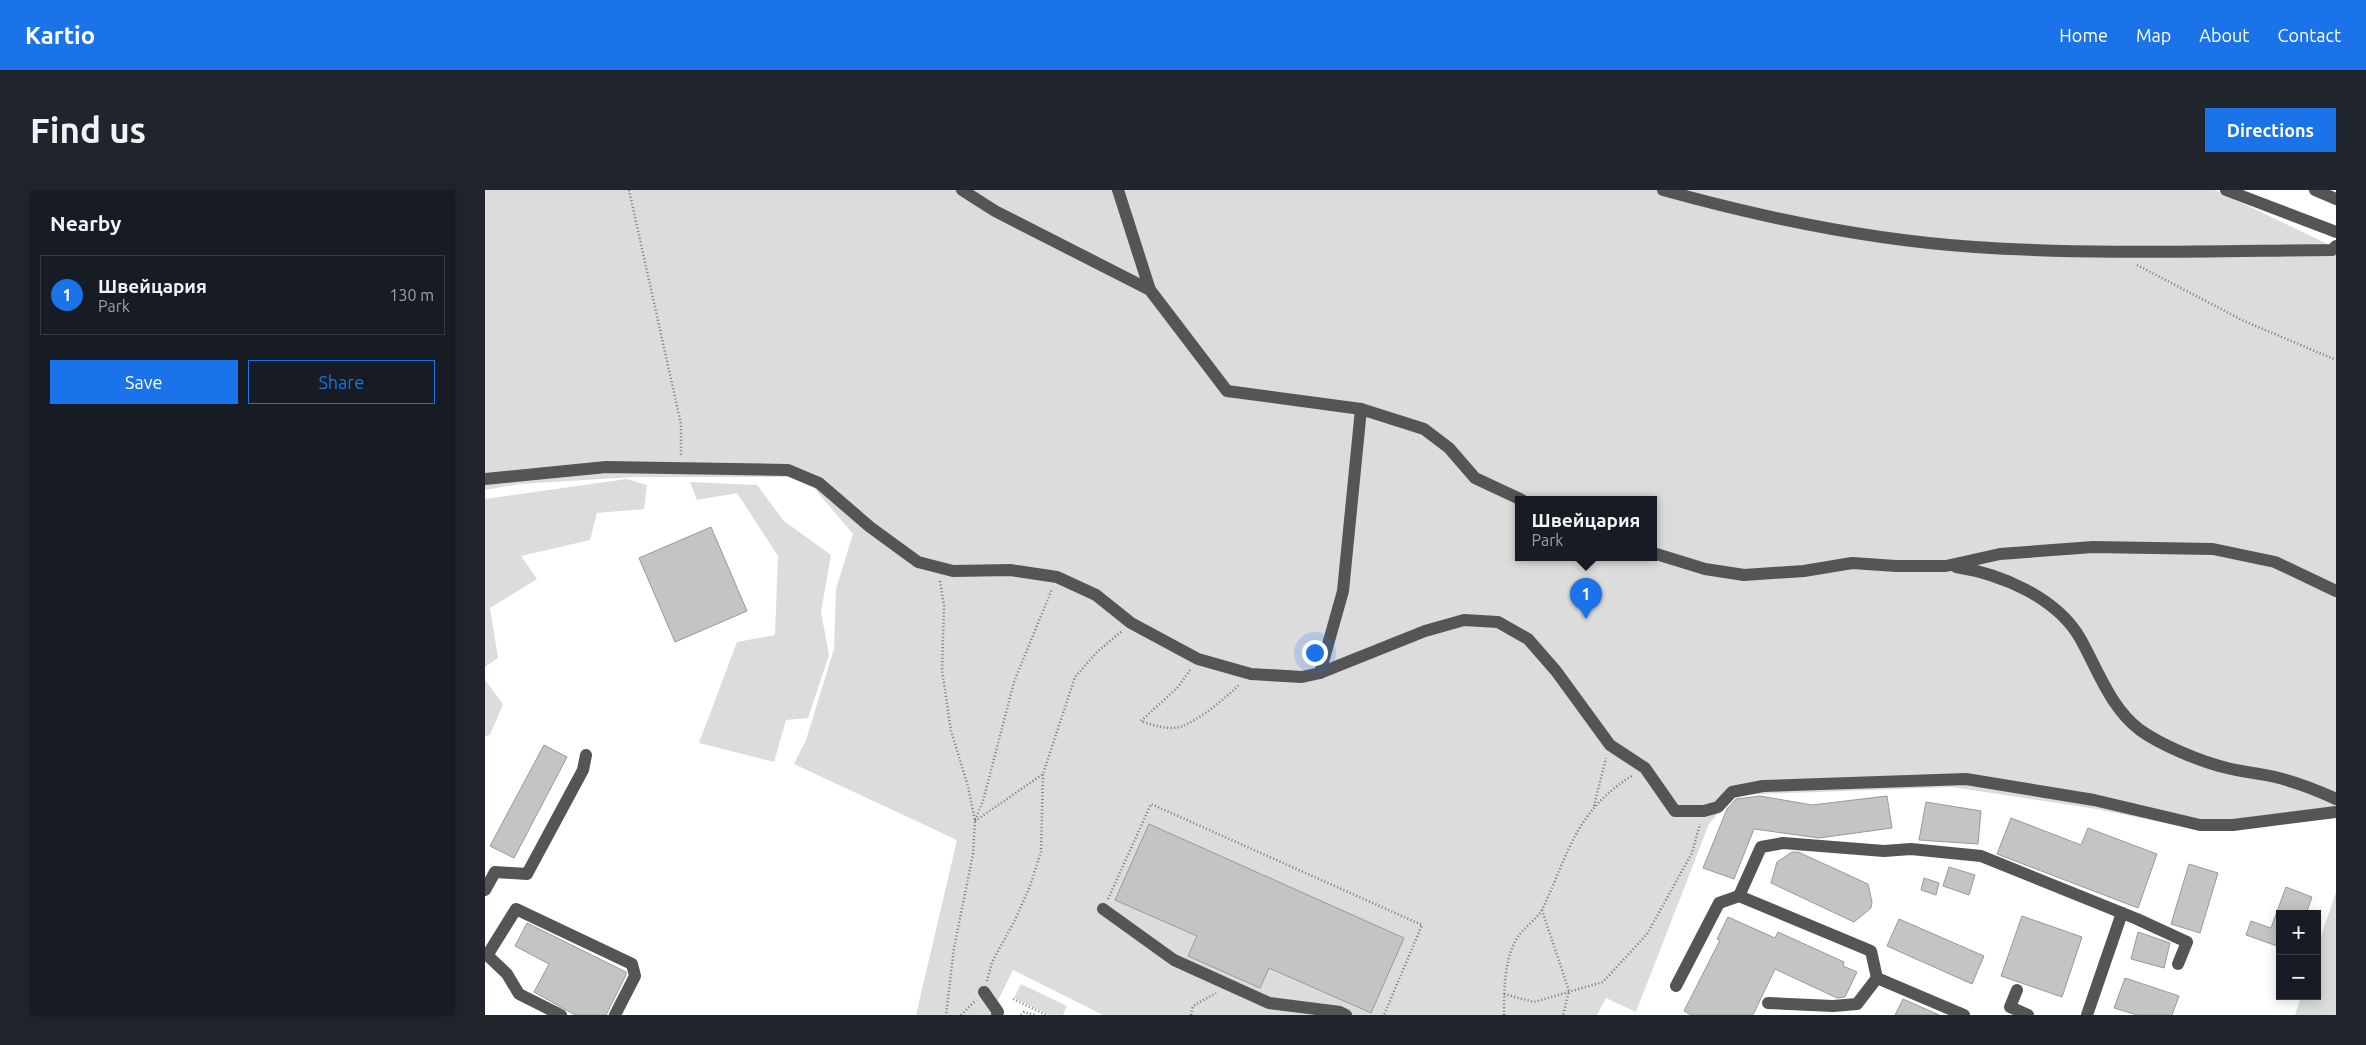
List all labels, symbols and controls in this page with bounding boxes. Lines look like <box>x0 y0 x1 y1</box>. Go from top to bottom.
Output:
text: Kartio <box>25 22 95 49</box>
text: Home <box>2059 25 2108 45</box>
text: Map <box>2136 25 2171 45</box>
text: About <box>2199 25 2249 45</box>
text: Contact <box>2277 25 2341 45</box>
button: Directions <box>2205 108 2336 152</box>
text: Find us <box>30 110 146 150</box>
text: Nearby <box>50 211 121 235</box>
text: Швейцария <box>98 275 207 297</box>
text: 1 <box>62 286 72 304</box>
text: 130 m <box>389 286 434 304</box>
text: Park <box>98 297 130 315</box>
button: Save <box>50 360 238 404</box>
button: Share <box>248 360 435 404</box>
popup <box>1515 496 1657 561</box>
text: Швейцария <box>1532 509 1640 531</box>
text: Park <box>1532 531 1563 549</box>
pin: 1 <box>1570 578 1602 619</box>
your location <box>1302 640 1328 666</box>
map controls <box>2276 910 2321 1000</box>
button: + <box>2276 910 2321 955</box>
button: − <box>2276 955 2321 1000</box>

